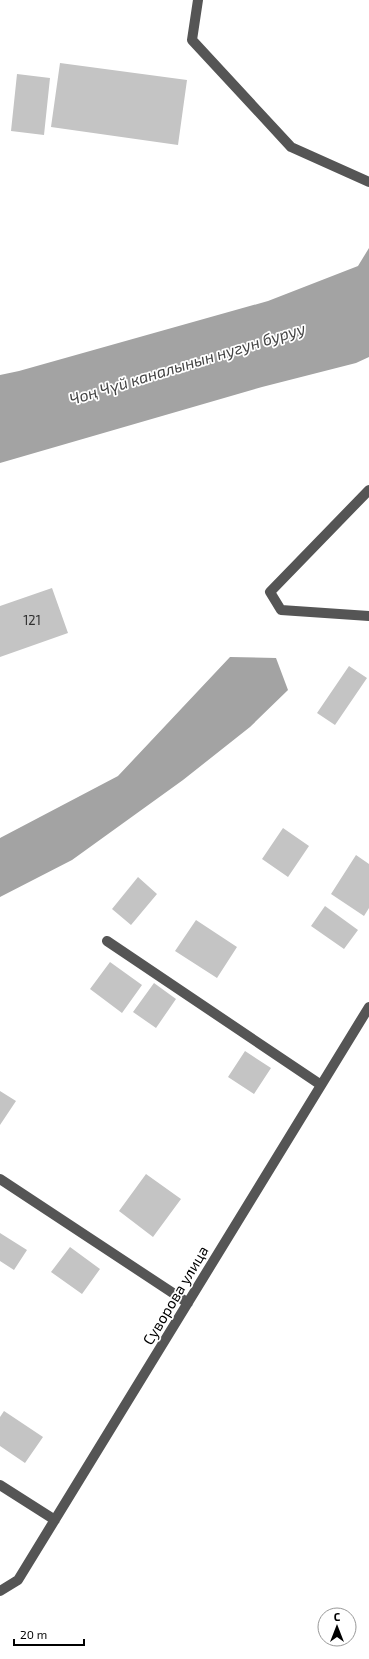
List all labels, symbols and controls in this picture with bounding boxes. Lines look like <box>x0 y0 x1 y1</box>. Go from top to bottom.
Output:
water label: Чоң Чүй каналынын нугун буруу <box>67 318 308 408</box>
house number: 121 <box>23 612 41 628</box>
street label: Суворова улица <box>138 1242 213 1348</box>
north arrow <box>317 1607 357 1647</box>
text: С <box>334 1610 341 1623</box>
scale bar <box>14 1621 84 1647</box>
text: 20 m <box>20 1627 47 1641</box>

